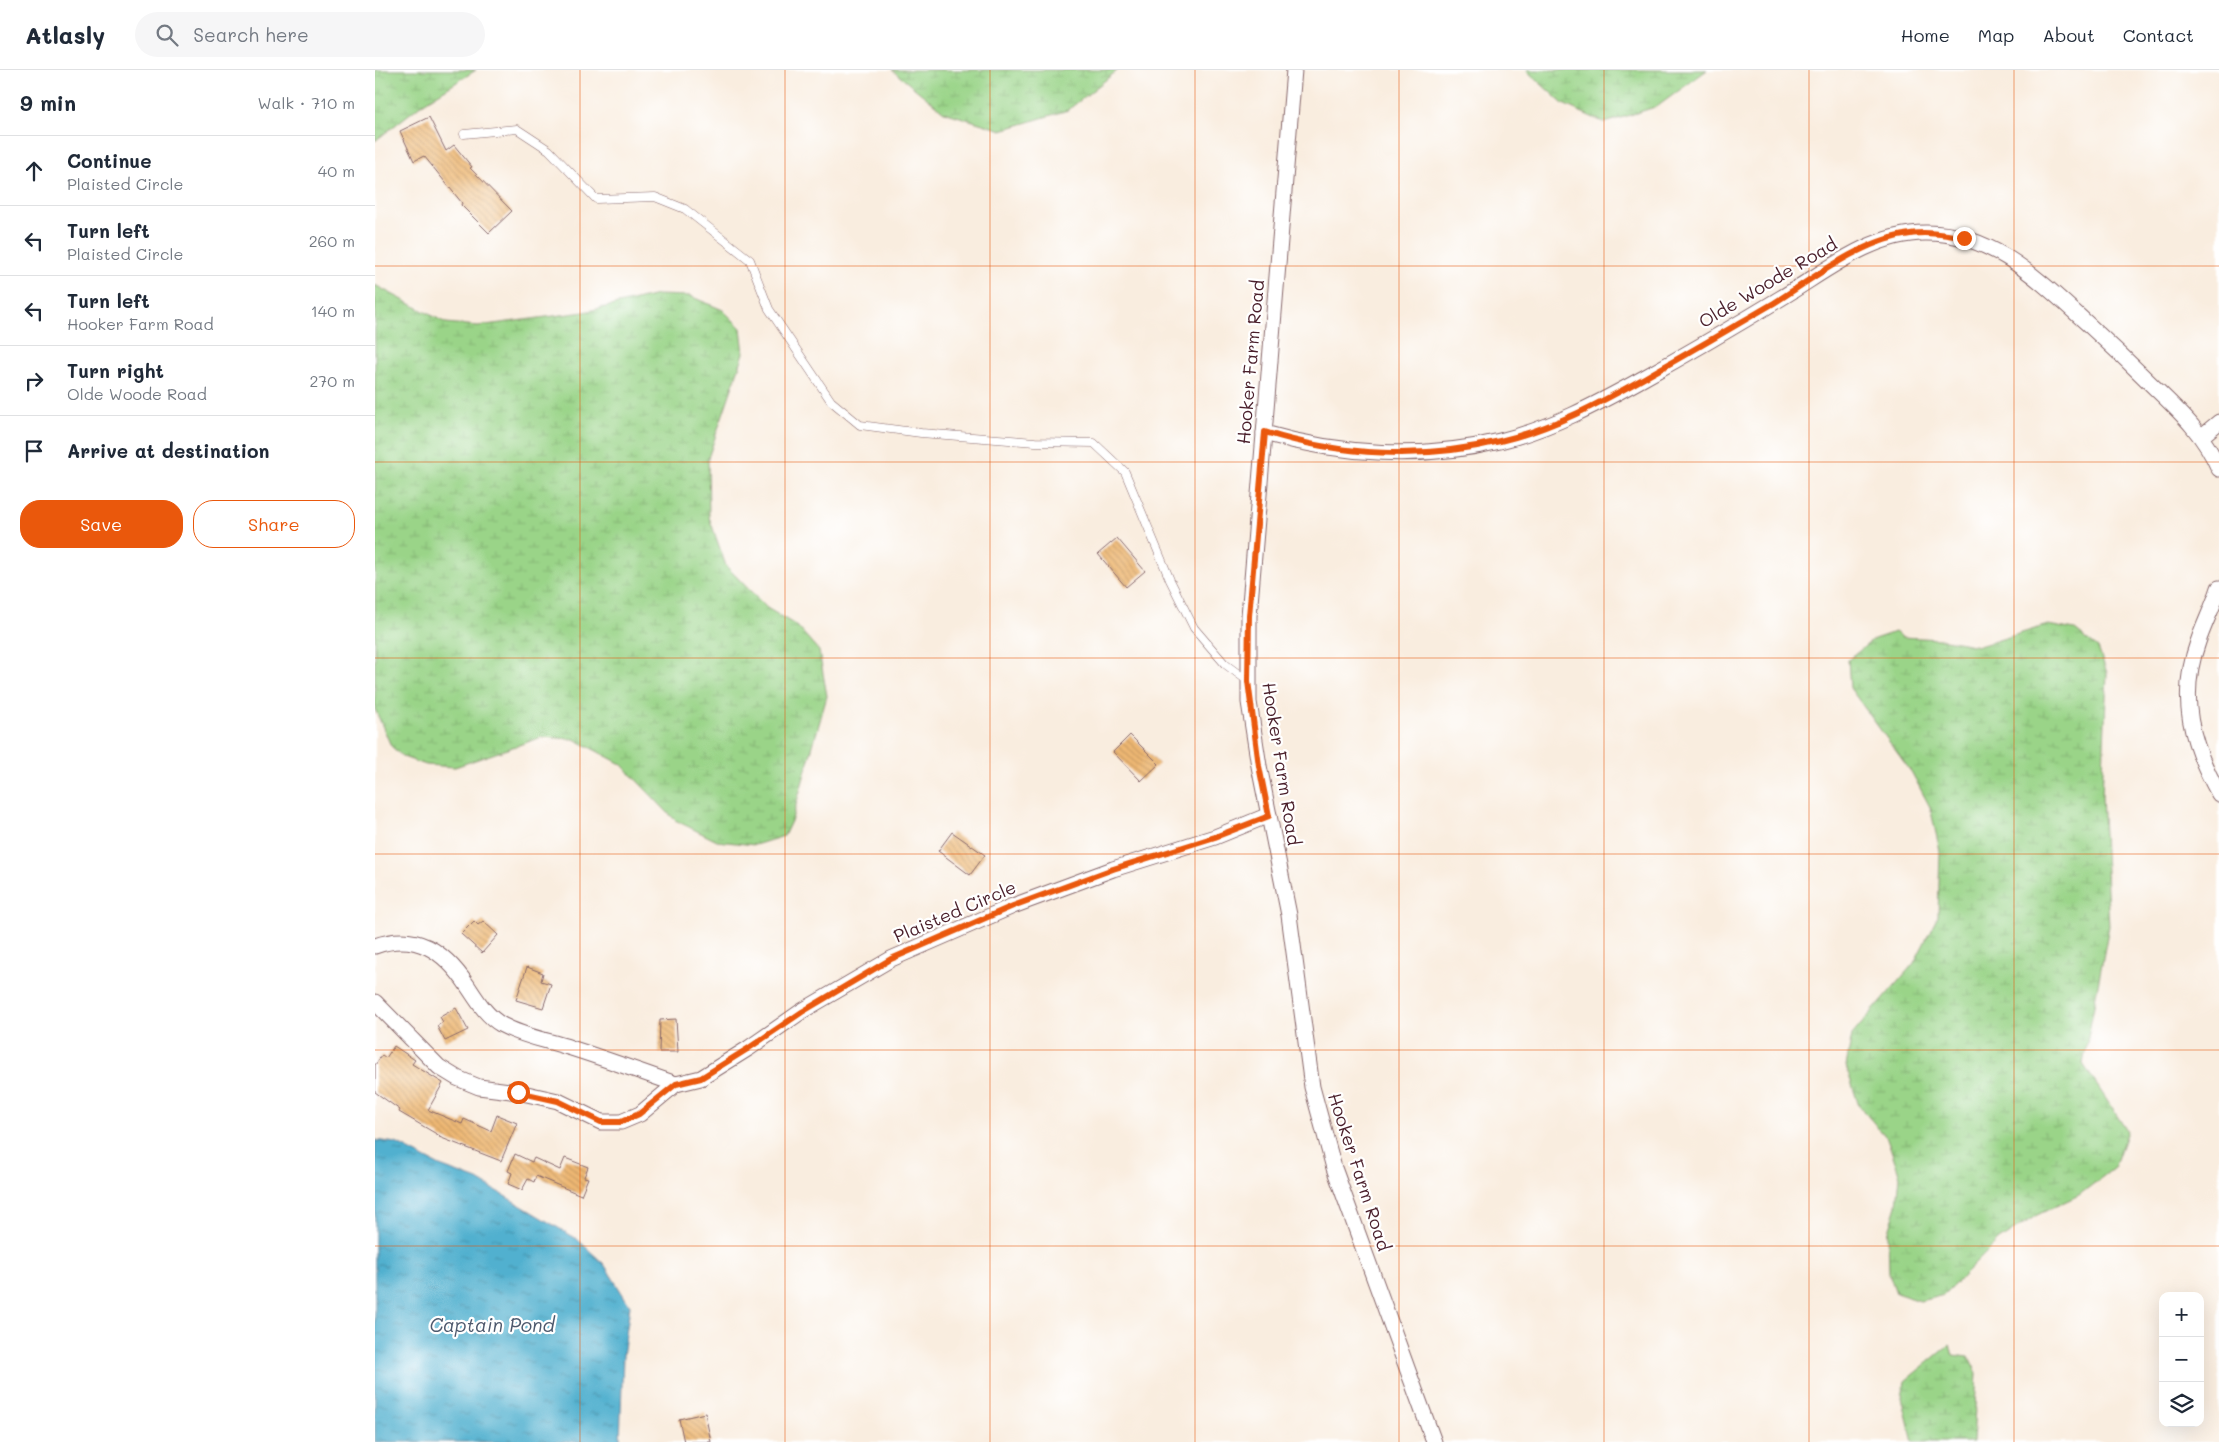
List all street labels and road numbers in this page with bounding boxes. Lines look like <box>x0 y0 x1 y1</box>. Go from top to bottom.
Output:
street label: Olde Woode Road <box>1694 231 1841 333</box>
street label: Hooker Farm Road <box>1231 279 1269 445</box>
street label: Hooker Farm Road <box>1257 681 1307 847</box>
street label: Plaisted Circle <box>890 874 1020 948</box>
street label: Hooker Farm Road <box>1323 1090 1397 1254</box>

